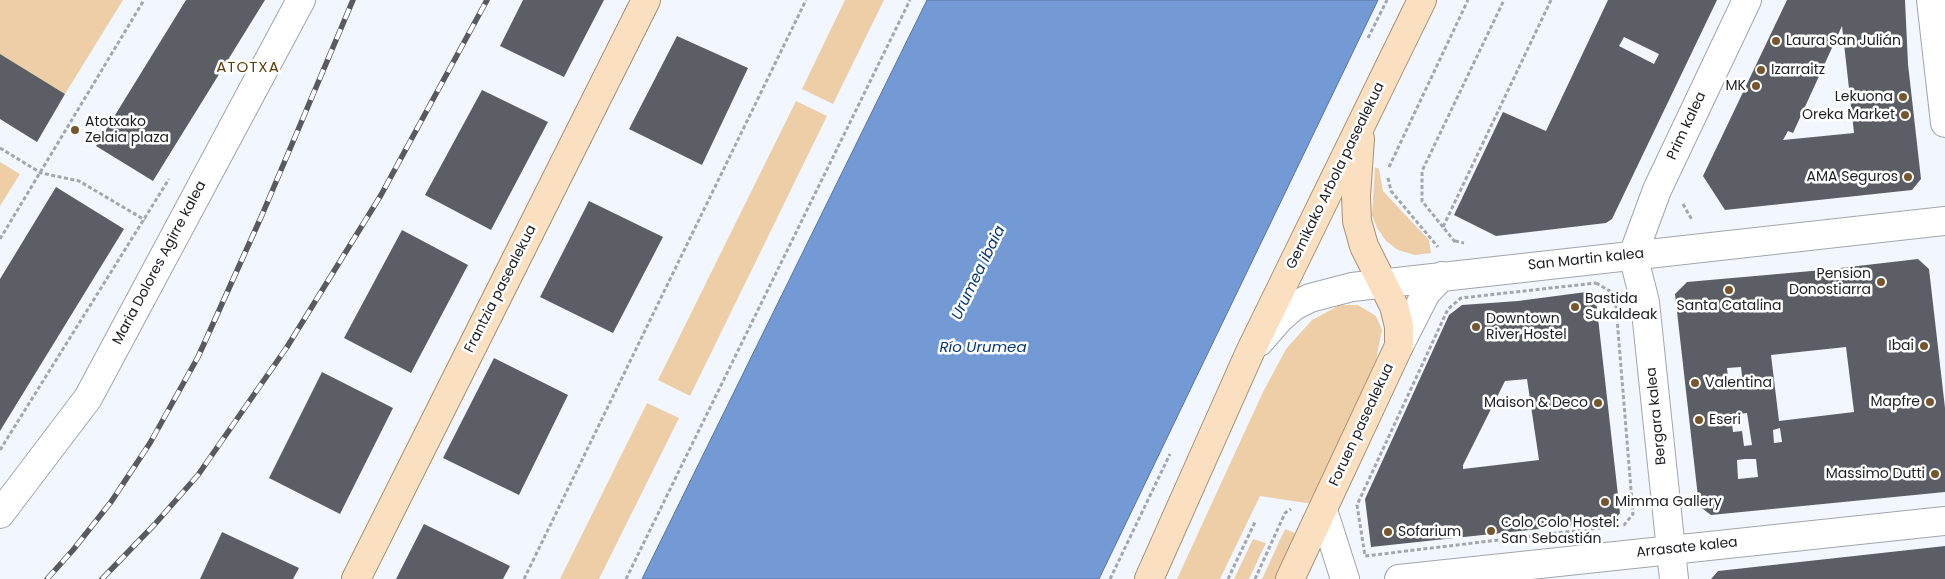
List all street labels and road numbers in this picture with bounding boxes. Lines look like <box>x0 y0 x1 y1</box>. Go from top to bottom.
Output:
street label: Gernikako Arbola pasealekua <box>1283 80 1389 272</box>
street label: Prim kalea <box>1664 89 1710 163</box>
street label: Maria Dolores Agirre kalea <box>110 178 210 348</box>
street label: Frantzia pasealekua <box>462 222 540 356</box>
street label: San Martin kalea <box>1527 246 1645 274</box>
street label: Foruen pasealekua <box>1326 361 1398 489</box>
street label: Bergara kalea <box>1644 366 1670 466</box>
street label: Arrasate kalea <box>1635 534 1739 562</box>

